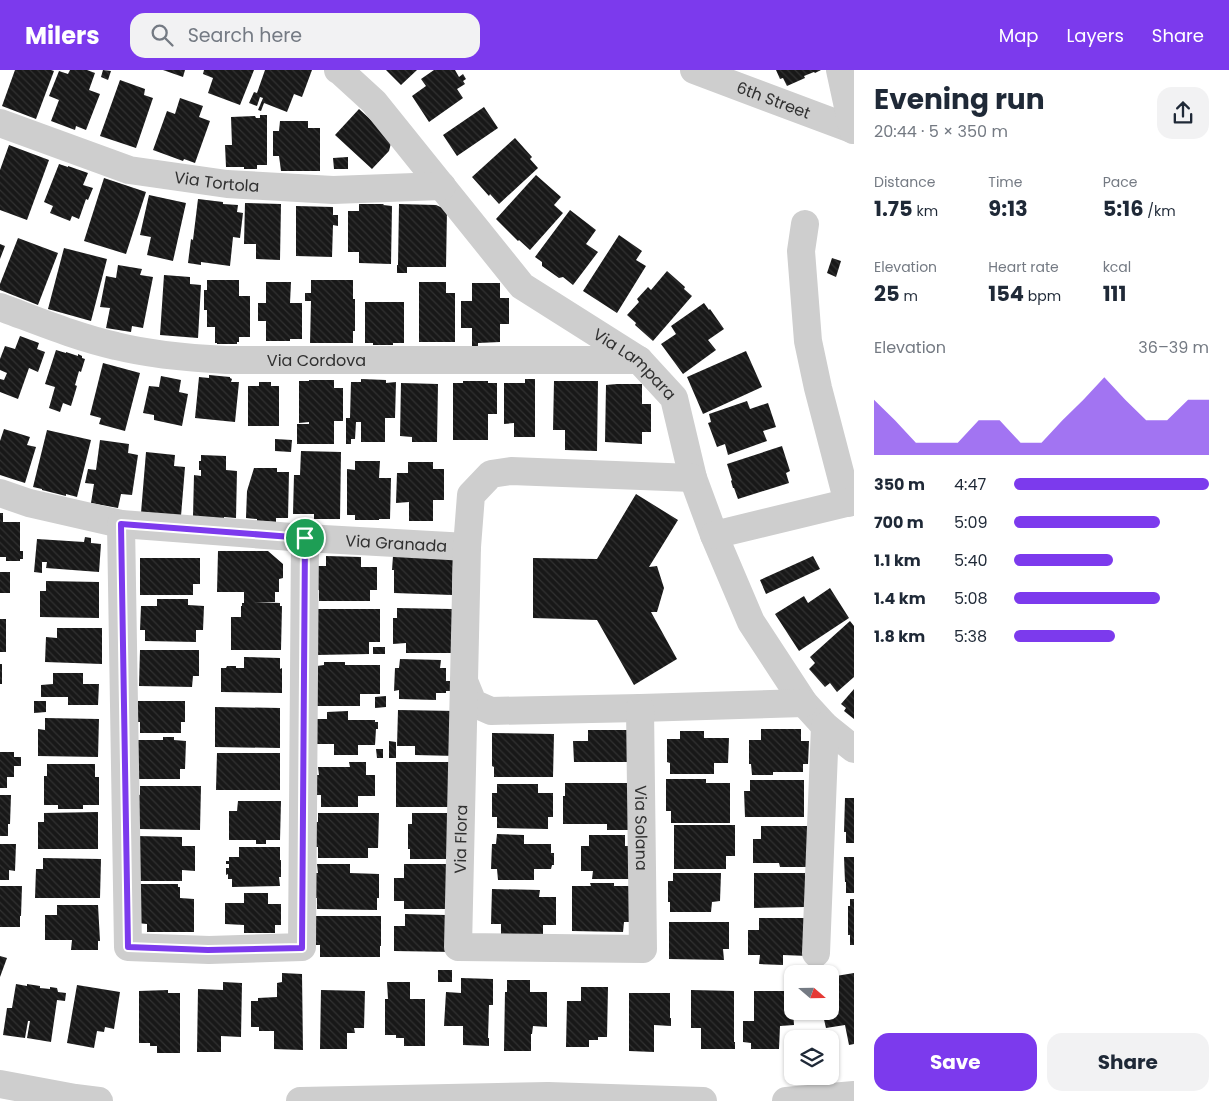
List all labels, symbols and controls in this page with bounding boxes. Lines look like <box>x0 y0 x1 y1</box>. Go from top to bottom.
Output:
search box <box>130 13 480 58</box>
text: Milers <box>25 19 100 52</box>
icon: search <box>148 21 176 49</box>
text: Search here <box>188 22 302 49</box>
text: Map <box>999 23 1039 48</box>
text: Layers <box>1067 23 1124 48</box>
text: Share <box>1152 23 1204 48</box>
street label: 6th Street <box>733 76 814 125</box>
text: Evening run <box>874 80 1045 119</box>
button: share <box>1157 87 1209 139</box>
text: 20:44 · 5 × 350 m <box>874 120 1008 143</box>
street label: Via Tortola <box>173 166 260 198</box>
text: Distance <box>874 172 935 192</box>
text: Time <box>988 172 1022 192</box>
text: Pace <box>1103 172 1137 192</box>
text: 1.75 <box>874 194 913 223</box>
text: 9:13 <box>988 194 1028 223</box>
text: 5:16 <box>1103 194 1144 223</box>
text: km <box>913 201 938 221</box>
text: /km <box>1144 201 1176 221</box>
text: Elevation <box>874 257 937 277</box>
text: Heart rate <box>988 257 1059 277</box>
text: kcal <box>1103 257 1131 277</box>
text: 25 <box>874 279 900 308</box>
text: 154 <box>988 279 1024 308</box>
text: 111 <box>1103 279 1126 308</box>
text: m <box>900 286 918 306</box>
text: bpm <box>1024 286 1061 306</box>
street label: Via Lampara <box>589 323 681 405</box>
text: Elevation <box>874 336 946 359</box>
text: 36–39 m <box>1138 336 1209 359</box>
street label: Via Cordova <box>267 349 366 372</box>
text: 350 m <box>874 473 925 496</box>
text: 4:47 <box>954 473 986 496</box>
text: 700 m <box>874 511 924 534</box>
text: 5:09 <box>954 511 988 534</box>
pin <box>284 517 326 559</box>
icon: arrive <box>291 524 319 552</box>
street label: Via Granada <box>345 529 448 558</box>
text: 1.1 km <box>874 549 921 572</box>
text: 5:40 <box>954 549 988 572</box>
text: 1.4 km <box>874 587 926 610</box>
text: 5:08 <box>954 587 988 610</box>
text: 1.8 km <box>874 625 925 648</box>
text: 5:38 <box>954 625 987 648</box>
street label: Via Solana <box>629 785 653 871</box>
street label: Via Flora <box>449 804 473 874</box>
north arrow <box>784 965 839 1020</box>
map controls <box>784 965 839 1085</box>
button: layers <box>784 1030 839 1085</box>
button: Save <box>874 1033 1037 1091</box>
button: Share <box>1047 1033 1209 1091</box>

